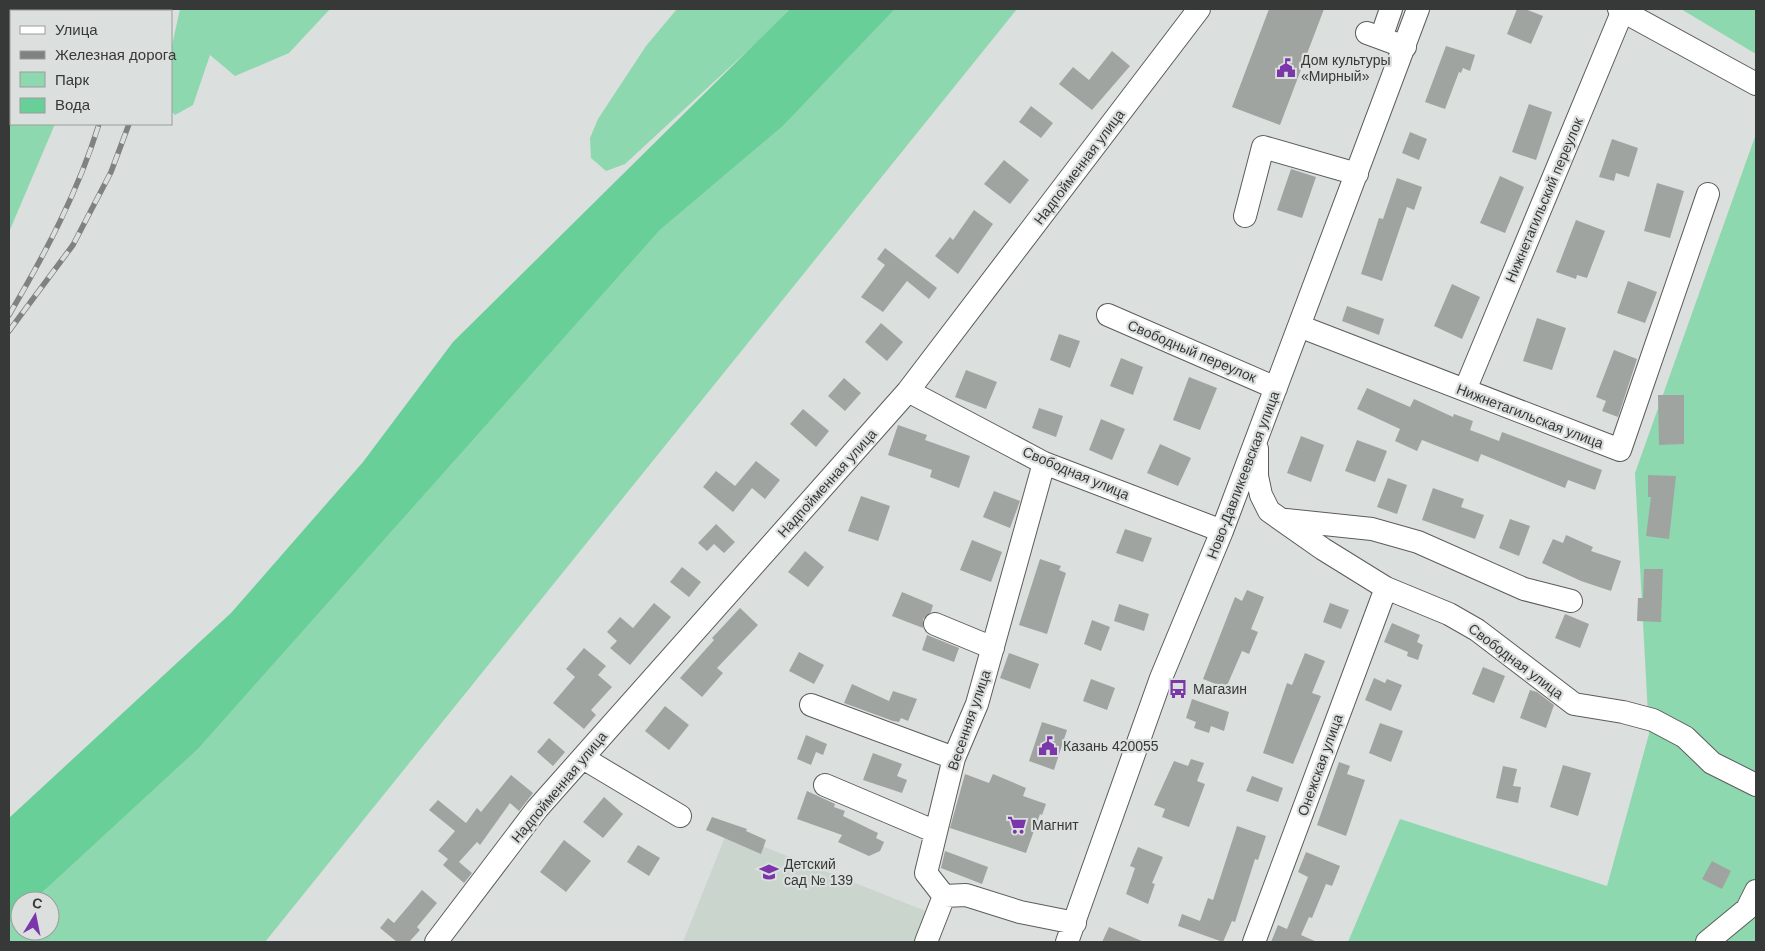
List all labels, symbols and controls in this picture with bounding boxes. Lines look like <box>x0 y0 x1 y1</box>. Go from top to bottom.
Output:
legend <box>10 10 172 125</box>
text: Улица <box>55 21 98 38</box>
text: Железная дорога <box>55 46 177 63</box>
place label: Дом культуры «Мирный» <box>1301 52 1391 84</box>
public building icon: Дом культуры «Мирный» <box>1275 57 1297 79</box>
text: Парк <box>55 71 89 88</box>
text: Вода <box>55 96 91 113</box>
street label: Надпойменная улица <box>1031 106 1128 228</box>
street label: Нижнетагильский переулок <box>1502 115 1586 285</box>
street label: Свободный переулок <box>1125 317 1259 386</box>
street label: Нижнетагильская улица <box>1454 381 1606 451</box>
street label: Ново-Давликеевская улица <box>1204 389 1282 561</box>
street label: Надпойменная улица <box>774 426 880 540</box>
street label: Свободная улица <box>1020 443 1132 503</box>
street label: Свободная улица <box>1466 620 1567 702</box>
street label: Весенняя улица <box>944 668 994 772</box>
bus stop icon: Магазин <box>1167 678 1189 700</box>
place label: Магазин <box>1193 681 1247 697</box>
street label: Онежская улица <box>1294 712 1346 818</box>
street label: Надпойменная улица <box>508 728 610 846</box>
public building icon: Казань 420055 <box>1037 735 1059 757</box>
place label: Казань 420055 <box>1063 738 1159 754</box>
supermarket icon: Магнит <box>1006 814 1028 836</box>
place label: Магнит <box>1032 817 1079 833</box>
place label: Детский сад № 139 <box>784 856 853 888</box>
school or university icon: Детский сад № 139 <box>758 861 780 883</box>
north arrow <box>10 891 60 941</box>
text: С <box>31 894 44 912</box>

